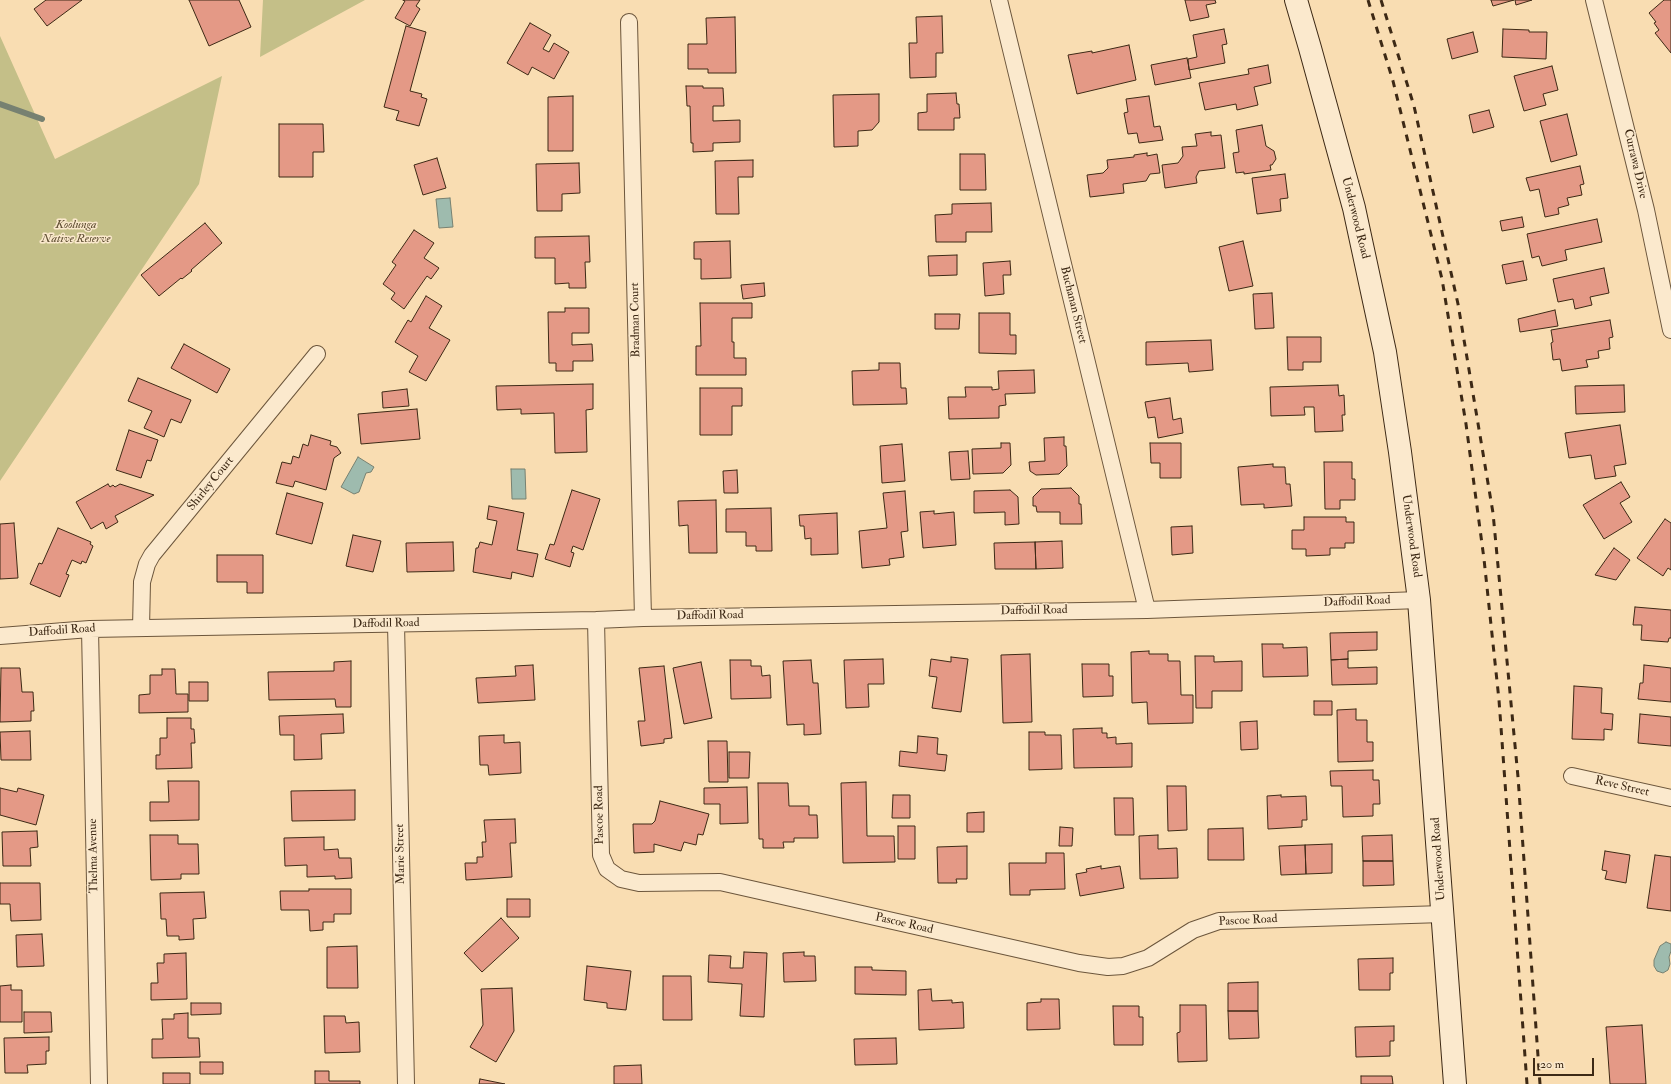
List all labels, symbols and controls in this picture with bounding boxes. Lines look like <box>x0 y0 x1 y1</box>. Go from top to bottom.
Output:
street label: Currawa Drive <box>1620 128 1650 200</box>
street label: Underwood Road <box>1338 176 1372 260</box>
park label: Koolunga Native Reserve <box>42 218 110 246</box>
street label: Buchanan Street <box>1056 265 1090 345</box>
street label: Bradman Court <box>628 282 644 358</box>
street label: Shirley Court <box>185 454 237 514</box>
street label: Underwood Road <box>1398 494 1424 578</box>
street label: Daffodil Road <box>1323 594 1391 610</box>
street label: Daffodil Road <box>1000 603 1068 619</box>
street label: Daffodil Road <box>676 608 744 624</box>
street label: Daffodil Road <box>352 616 420 632</box>
street label: Daffodil Road <box>28 621 96 641</box>
street label: Reve Street <box>1594 774 1650 800</box>
street label: Pascoe Road <box>592 785 608 845</box>
street label: Underwood Road <box>1429 817 1449 901</box>
street label: Thelma Avenue <box>86 818 102 894</box>
street label: Marie Street <box>393 824 409 884</box>
street label: Pascoe Road <box>874 910 934 938</box>
street label: Pascoe Road <box>1218 912 1278 930</box>
scale bar <box>1535 1050 1596 1076</box>
text: 20 m <box>1540 1057 1564 1072</box>

